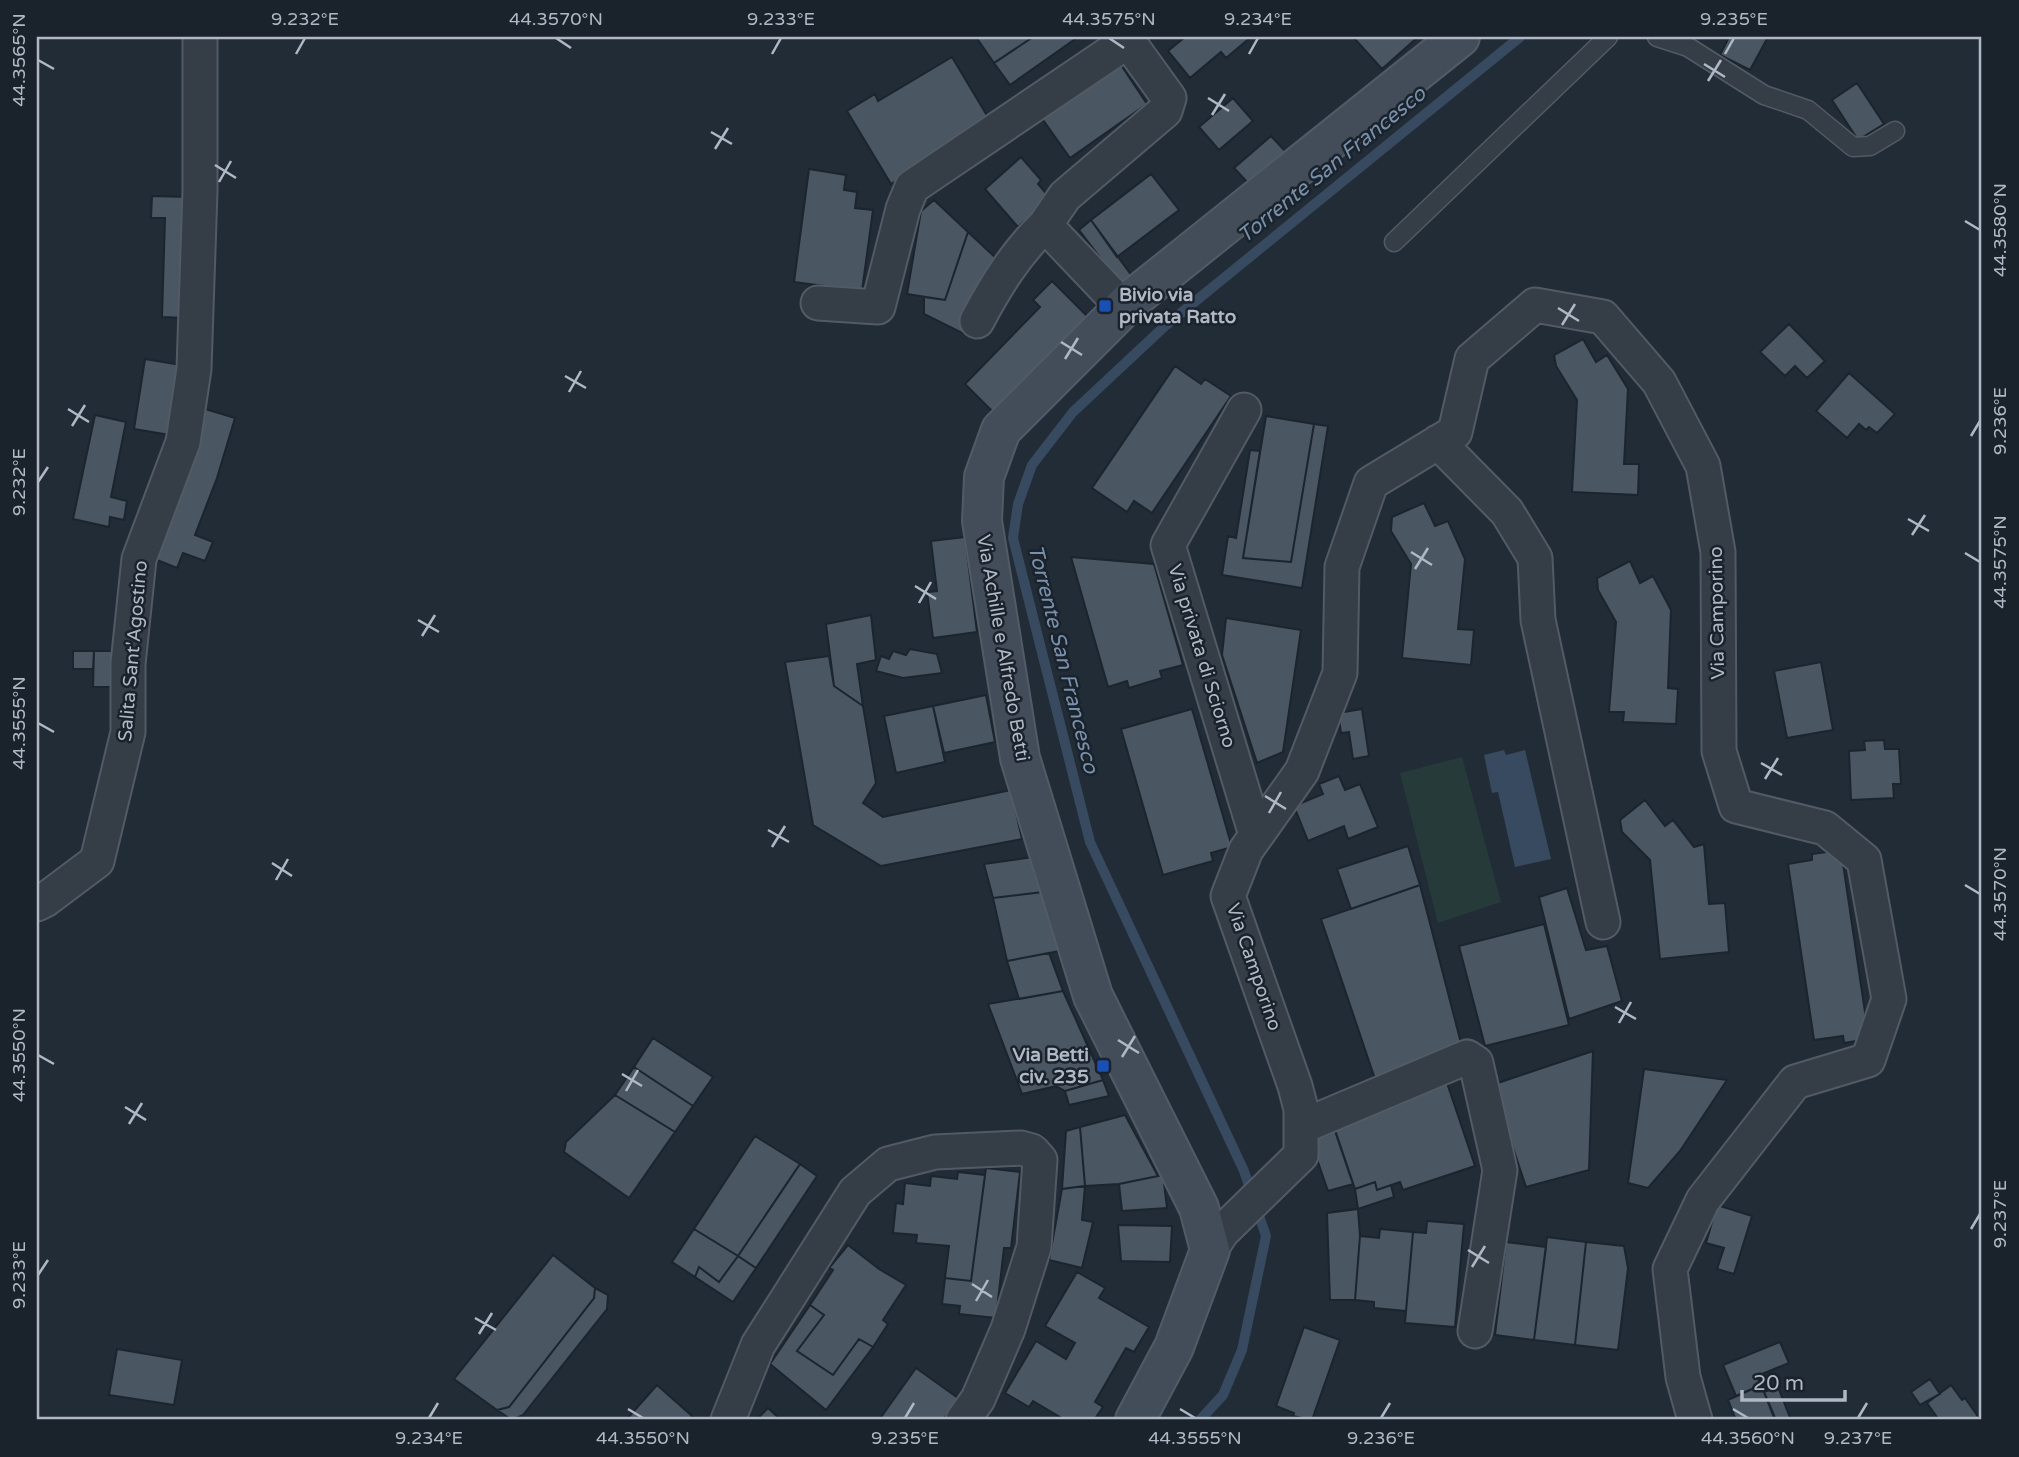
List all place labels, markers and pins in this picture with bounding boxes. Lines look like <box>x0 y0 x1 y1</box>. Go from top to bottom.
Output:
place label: Bivio via privata Ratto <box>1119 284 1236 329</box>
marker: Bivio via privata Ratto <box>1097 298 1113 314</box>
place label: Via Betti civ. 235 <box>1013 1044 1089 1088</box>
marker: Via Betti civ. 235 <box>1095 1058 1111 1074</box>

